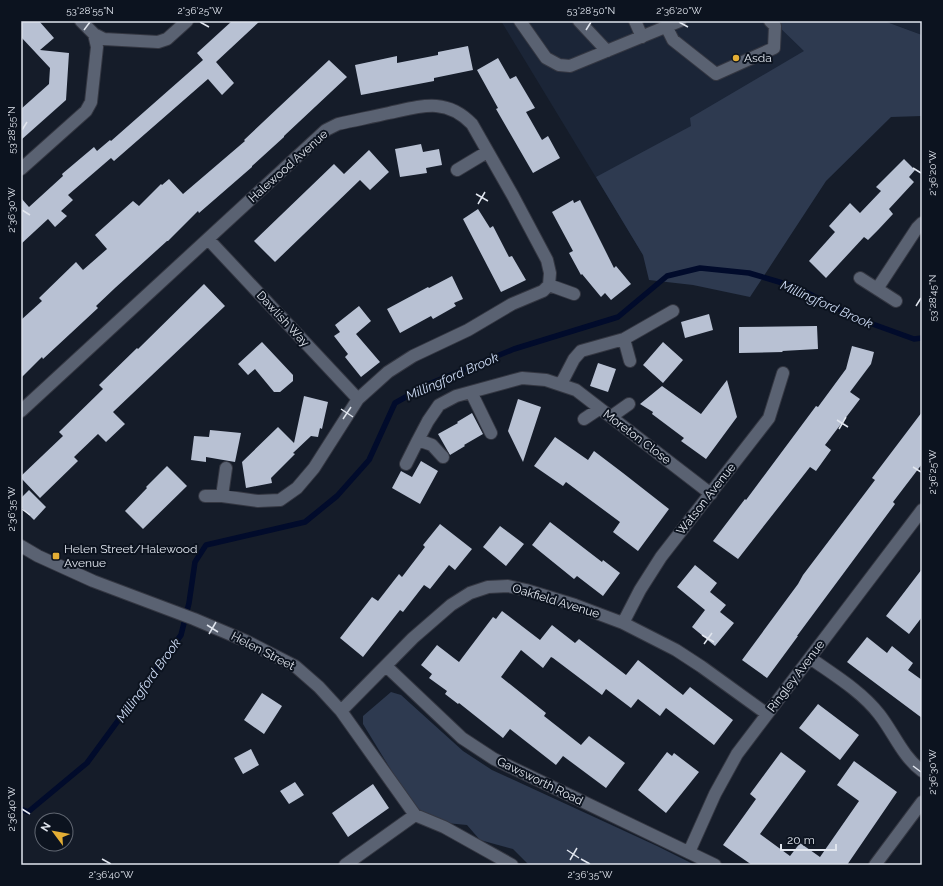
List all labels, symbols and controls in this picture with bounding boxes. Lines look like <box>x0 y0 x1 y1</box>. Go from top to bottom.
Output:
text: 53°28'55"N <box>66 5 114 16</box>
text: 2°36'25"W <box>178 5 223 16</box>
text: 53°28'50"N <box>567 5 615 16</box>
text: 2°36'20"W <box>656 5 702 16</box>
place label: Asda <box>744 51 772 65</box>
marker: Asda <box>731 53 741 63</box>
text: 53°28'55"N <box>6 106 17 154</box>
street label: Halewood Avenue <box>246 127 330 205</box>
text: 2°36'20"W <box>927 150 938 196</box>
text: 2°36'30"W <box>6 187 17 233</box>
text: 53°28'45"N <box>927 274 938 322</box>
water label: Millingford Brook <box>778 277 875 332</box>
street label: Dawlish Way <box>254 288 313 350</box>
water label: Millingford Brook <box>404 349 501 404</box>
street label: Moreton Close <box>600 407 674 467</box>
text: 2°36'25"W <box>927 449 938 494</box>
street label: Watson Avenue <box>674 460 738 538</box>
text: 2°36'35"W <box>6 486 17 532</box>
place label: Helen Street/Halewood Avenue <box>64 542 197 570</box>
marker: Helen Street/Halewood Avenue <box>51 551 61 561</box>
street label: Oakfield Avenue <box>511 581 601 621</box>
street label: Helen Street <box>229 629 297 673</box>
water label: Millingford Brook <box>113 636 184 725</box>
street label: Ringley Avenue <box>765 637 827 715</box>
text: 2°36'30"W <box>927 749 938 795</box>
street label: Gawsworth Road <box>495 754 585 808</box>
text: 2°36'40"W <box>6 786 17 832</box>
north arrow <box>34 812 74 852</box>
text: N <box>38 820 54 834</box>
scale bar <box>781 826 836 852</box>
text: 20 m <box>787 833 815 847</box>
text: 2°36'40"W <box>88 869 134 880</box>
text: 2°36'35"W <box>567 869 613 880</box>

